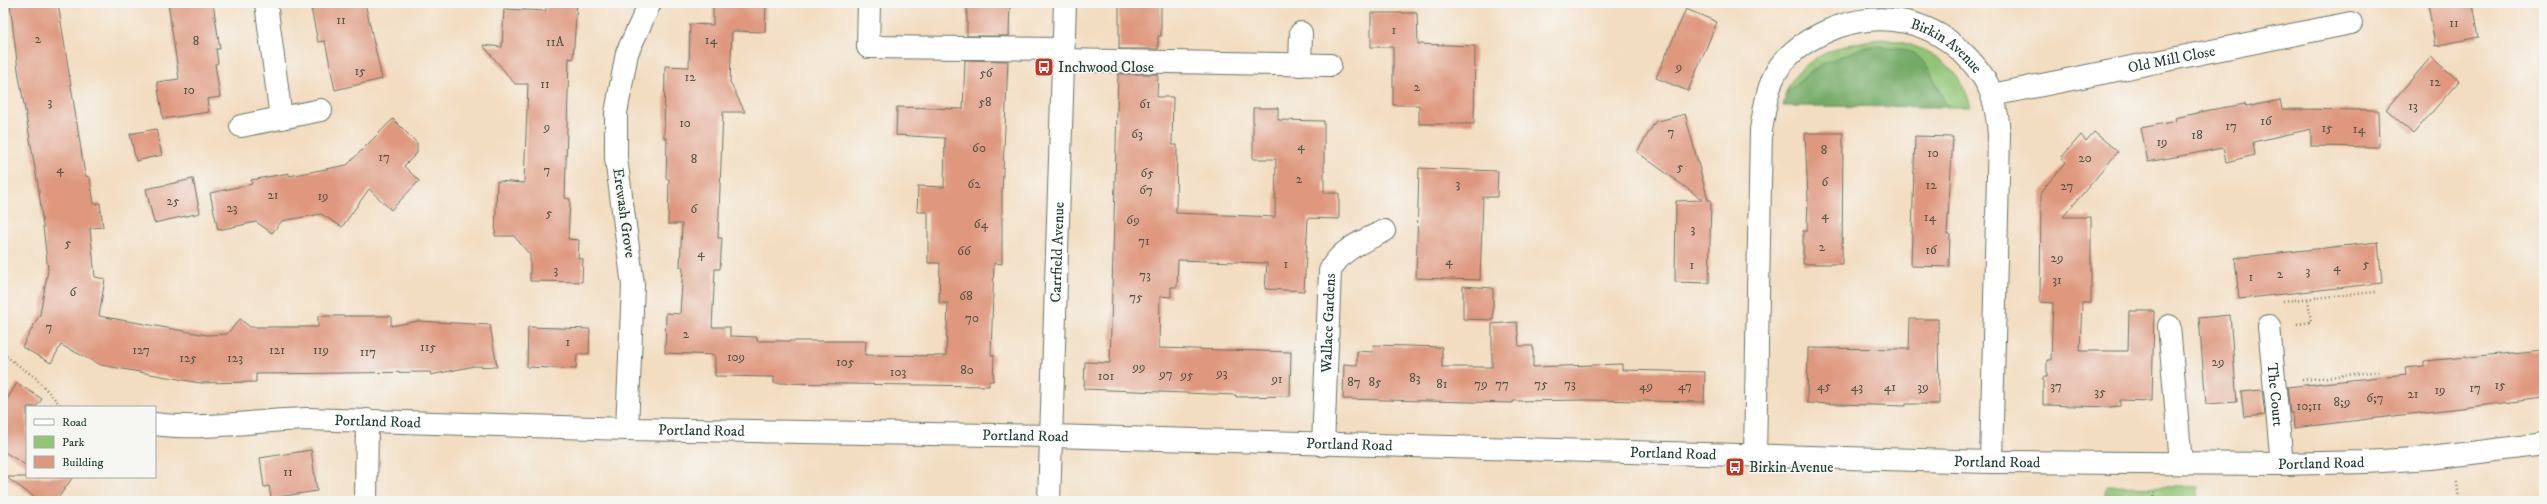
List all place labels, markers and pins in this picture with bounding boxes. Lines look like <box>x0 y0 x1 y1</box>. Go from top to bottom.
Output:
bus stop icon: Inchwood Close <box>1033 56 1055 78</box>
place label: Inchwood Close <box>1058 58 1154 77</box>
bus stop icon: Birkin Avenue <box>1724 456 1746 478</box>
place label: Birkin Avenue <box>1749 458 1833 477</box>

